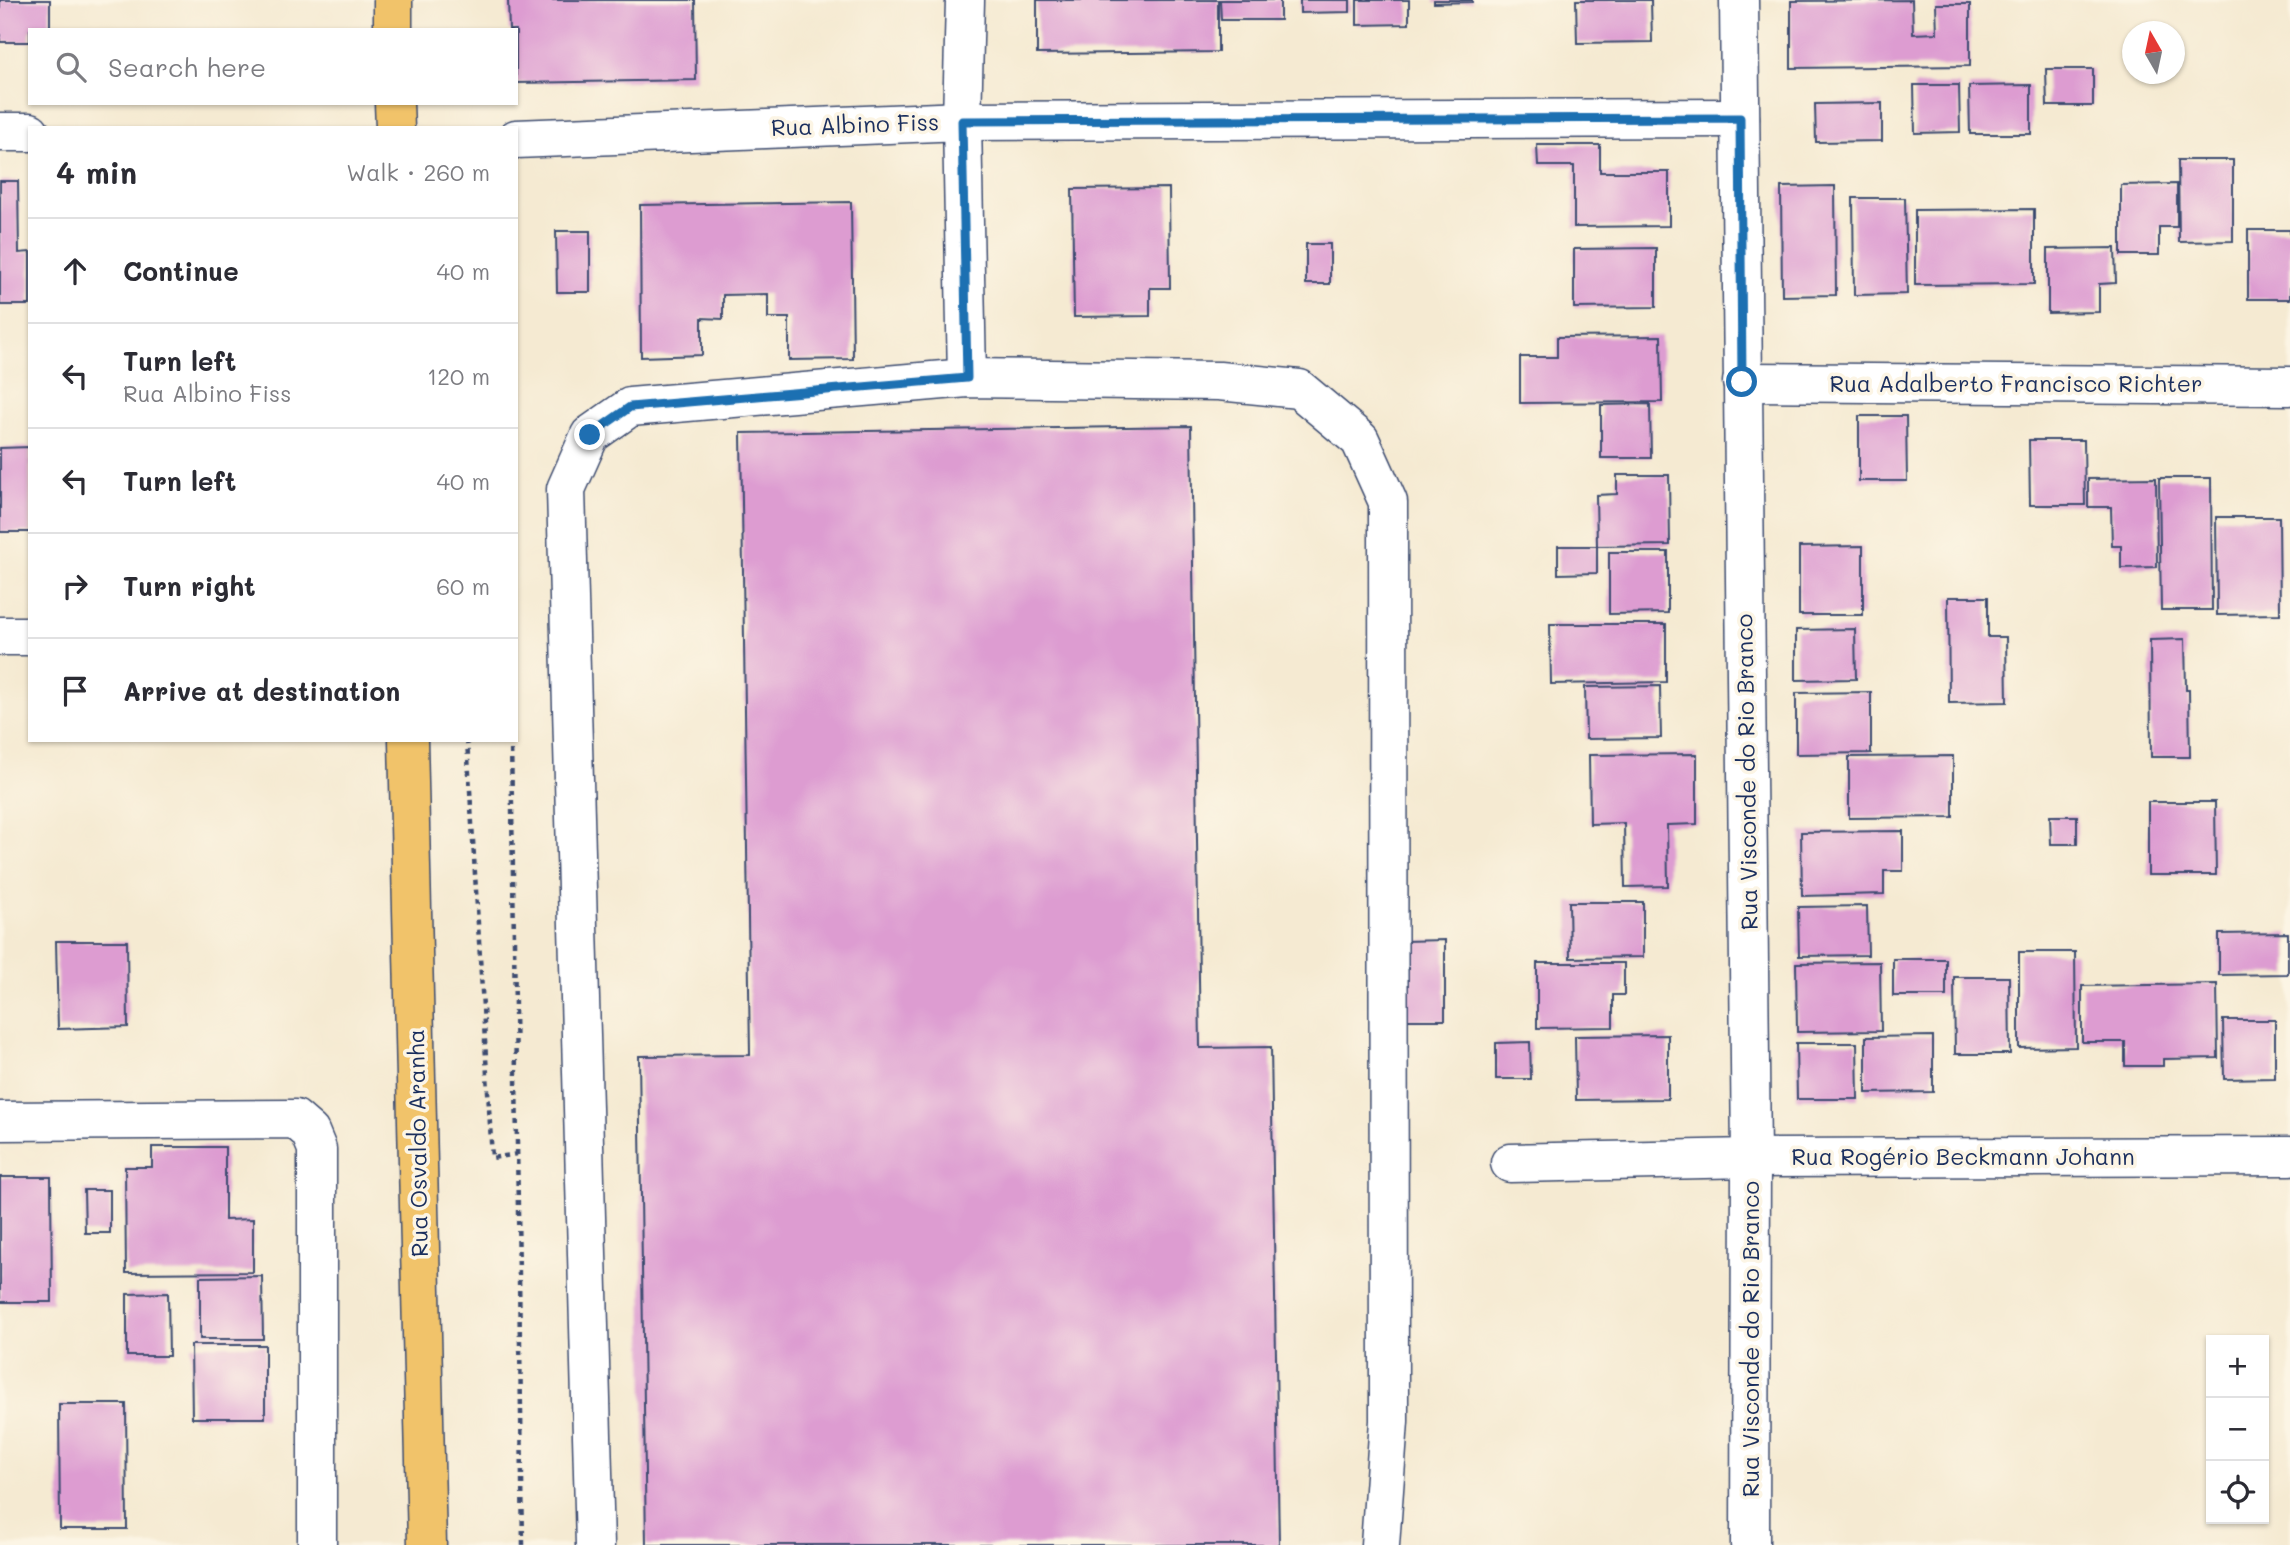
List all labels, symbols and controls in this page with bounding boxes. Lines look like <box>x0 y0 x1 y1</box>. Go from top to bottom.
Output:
north arrow <box>2122 21 2185 84</box>
search box <box>28 28 518 105</box>
icon: search <box>52 48 90 86</box>
text: Search here <box>108 50 266 84</box>
street label: Rua Albino Fiss <box>770 106 940 142</box>
text: 4 min <box>56 152 137 192</box>
text: Walk · 260 m <box>346 157 490 187</box>
icon: ahead <box>56 252 94 290</box>
text: Continue <box>123 254 239 288</box>
text: 40 m <box>437 256 490 286</box>
text: Turn left <box>123 344 236 378</box>
icon: left <box>56 357 94 395</box>
text: 120 m <box>427 361 490 391</box>
route start <box>1726 366 1757 397</box>
street label: Rua Adalberto Francisco Richter <box>1829 368 2203 398</box>
text: Rua Albino Fiss <box>123 378 291 408</box>
route end <box>574 419 605 450</box>
icon: left <box>56 462 94 500</box>
text: Turn left <box>123 464 236 498</box>
text: 40 m <box>437 466 490 496</box>
icon: right <box>56 567 94 605</box>
text: Turn right <box>123 569 256 603</box>
text: 60 m <box>436 571 490 601</box>
street label: Rua Visconde do Rio Branco <box>1728 614 1764 931</box>
icon: arrive <box>56 672 94 710</box>
text: Arrive at destination <box>123 674 400 708</box>
street label: Rua Osvaldo Aranha <box>400 1029 434 1257</box>
street label: Rua Rogério Beckmann Johann <box>1791 1141 2135 1171</box>
street label: Rua Visconde do Rio Branco <box>1735 1181 1765 1497</box>
map controls <box>2206 1335 2269 1524</box>
button: + <box>2206 1335 2269 1398</box>
button: − <box>2206 1398 2269 1461</box>
button: locate <box>2206 1461 2269 1524</box>

